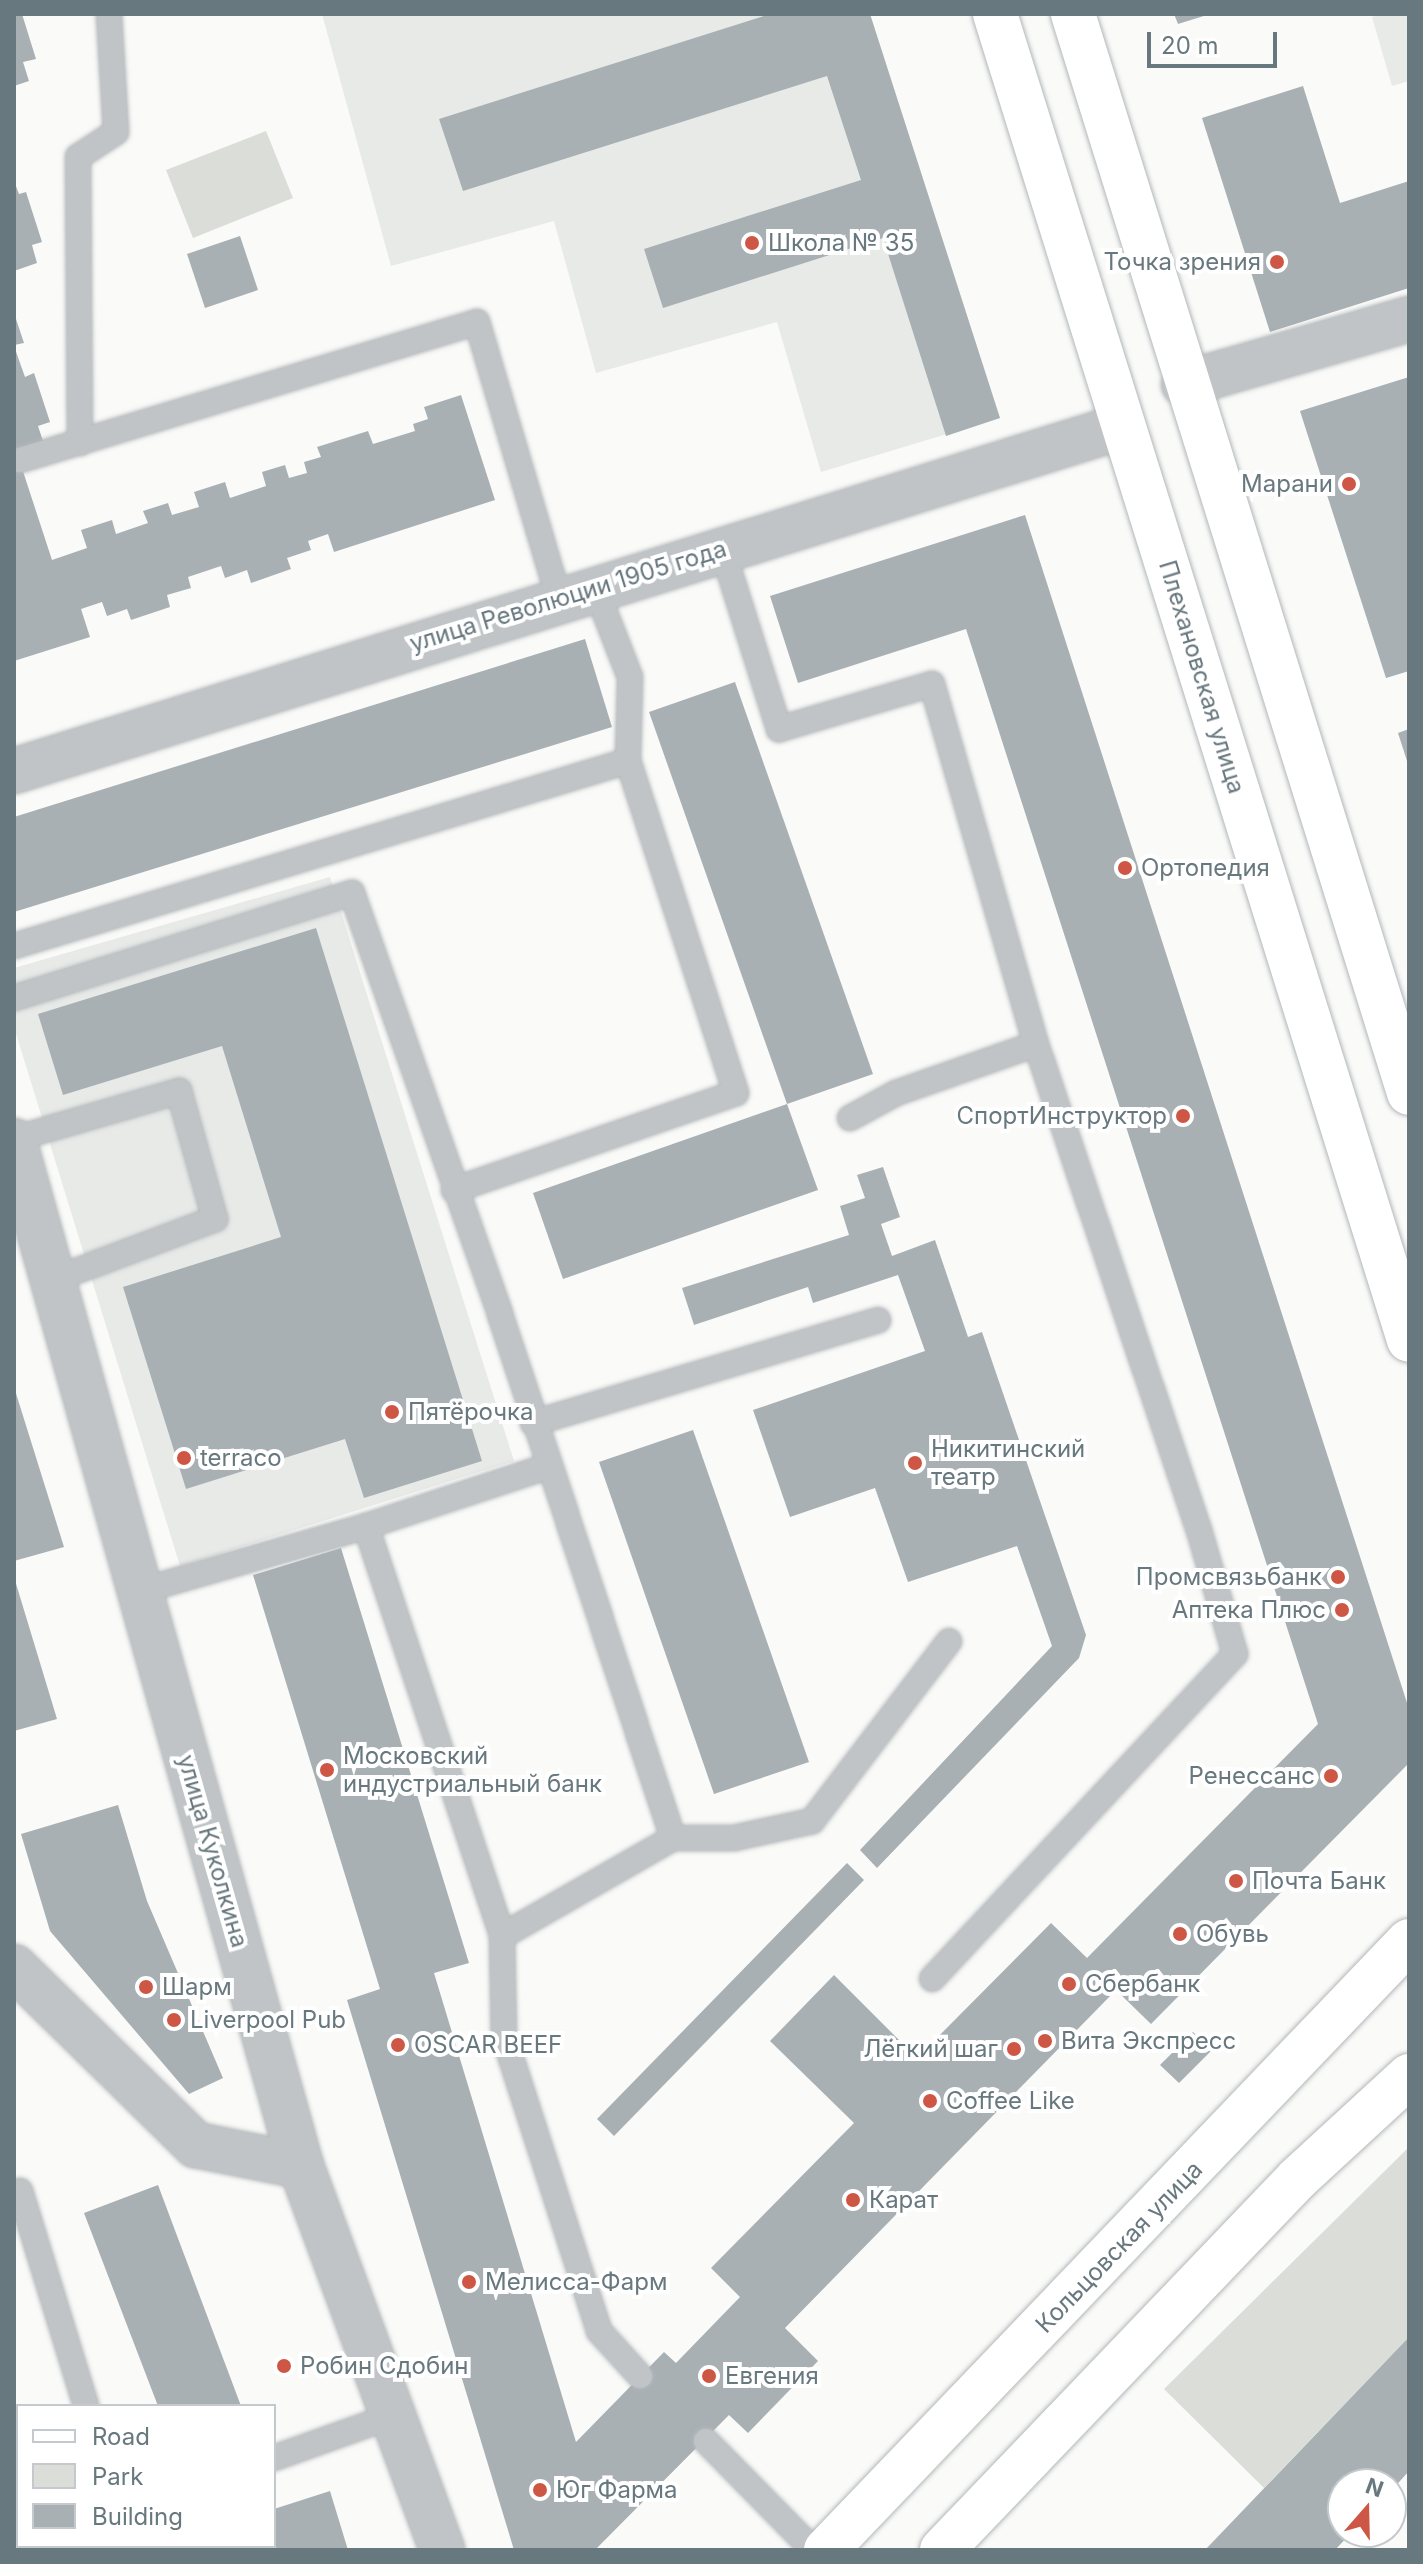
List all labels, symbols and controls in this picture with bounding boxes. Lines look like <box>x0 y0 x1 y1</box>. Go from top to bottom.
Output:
scale bar <box>1151 16 1281 66</box>
text: 20 m <box>1161 31 1219 60</box>
place label: Школа № 35 <box>768 229 914 257</box>
marker: Школа № 35 <box>743 234 761 252</box>
place label: Точка зрения <box>1103 248 1261 276</box>
marker: Точка зрения <box>1268 253 1286 271</box>
place label: Марани <box>1241 470 1333 498</box>
marker: Марани <box>1340 475 1358 493</box>
street label: улица Революции 1905 года <box>406 534 730 658</box>
street label: Плехановская улица <box>1153 557 1251 797</box>
place label: Ортопедия <box>1141 854 1270 882</box>
marker: Ортопедия <box>1116 859 1134 877</box>
place label: СпортИнструктор <box>957 1102 1167 1130</box>
marker: СпортИнструктор <box>1174 1107 1192 1125</box>
place label: Пятёрочка <box>408 1398 534 1426</box>
marker: Пятёрочка <box>383 1403 401 1421</box>
place label: Никитинский театр <box>931 1435 1085 1491</box>
place label: terraco <box>200 1444 282 1472</box>
marker: terraco <box>175 1449 193 1467</box>
marker: Никитинский театр <box>906 1454 924 1472</box>
place label: Промсвязьбанк <box>1136 1563 1322 1591</box>
marker: Промсвязьбанк <box>1329 1568 1347 1586</box>
place label: Аптека Плюс <box>1172 1596 1326 1624</box>
marker: Аптека Плюс <box>1333 1601 1351 1619</box>
place label: Московский индустриальный банк <box>343 1742 602 1798</box>
street label: улица Куколкина <box>172 1751 254 1951</box>
marker: Московский индустриальный банк <box>318 1761 336 1779</box>
place label: Ренессанс <box>1189 1762 1315 1790</box>
marker: Ренессанс <box>1322 1767 1340 1785</box>
place label: Почта Банк <box>1252 1867 1386 1895</box>
marker: Почта Банк <box>1227 1872 1245 1890</box>
place label: Обувь <box>1196 1920 1269 1948</box>
marker: Обувь <box>1171 1925 1189 1943</box>
place label: Сбербанк <box>1085 1970 1200 1998</box>
place label: Шарм <box>162 1973 232 2001</box>
marker: Сбербанк <box>1060 1975 1078 1993</box>
marker: Шарм <box>137 1978 155 1996</box>
place label: Liverpool Pub <box>190 2006 346 2034</box>
marker: Liverpool Pub <box>165 2011 183 2029</box>
place label: Вита Экспресс <box>1061 2027 1236 2055</box>
place label: OSCAR BEEF <box>414 2031 562 2059</box>
marker: Вита Экспресс <box>1036 2032 1054 2050</box>
place label: Лёгкий шаг <box>863 2035 998 2063</box>
marker: OSCAR BEEF <box>389 2036 407 2054</box>
marker: Лёгкий шаг <box>1005 2040 1023 2058</box>
place label: Coffee Like <box>946 2087 1075 2115</box>
marker: Coffee Like <box>921 2092 939 2110</box>
street label: Кольцовская улица <box>1030 2155 1208 2339</box>
place label: Карат <box>869 2186 938 2214</box>
marker: Карат <box>844 2191 862 2209</box>
place label: Мелисса-Фарм <box>485 2268 667 2296</box>
marker: Мелисса-Фарм <box>460 2273 478 2291</box>
place label: Робин Сдобин <box>300 2352 469 2380</box>
marker: Робин Сдобин <box>275 2357 293 2375</box>
place label: Евгения <box>725 2362 819 2390</box>
marker: Евгения <box>700 2367 718 2385</box>
legend <box>16 2404 276 2548</box>
text: Road <box>92 2422 150 2451</box>
text: Park <box>92 2462 143 2491</box>
north arrow <box>1327 2468 1407 2548</box>
text: N <box>1362 2472 1387 2502</box>
place label: Юг Фарма <box>556 2476 678 2504</box>
marker: Юг Фарма <box>531 2481 549 2499</box>
text: Building <box>92 2502 183 2531</box>

